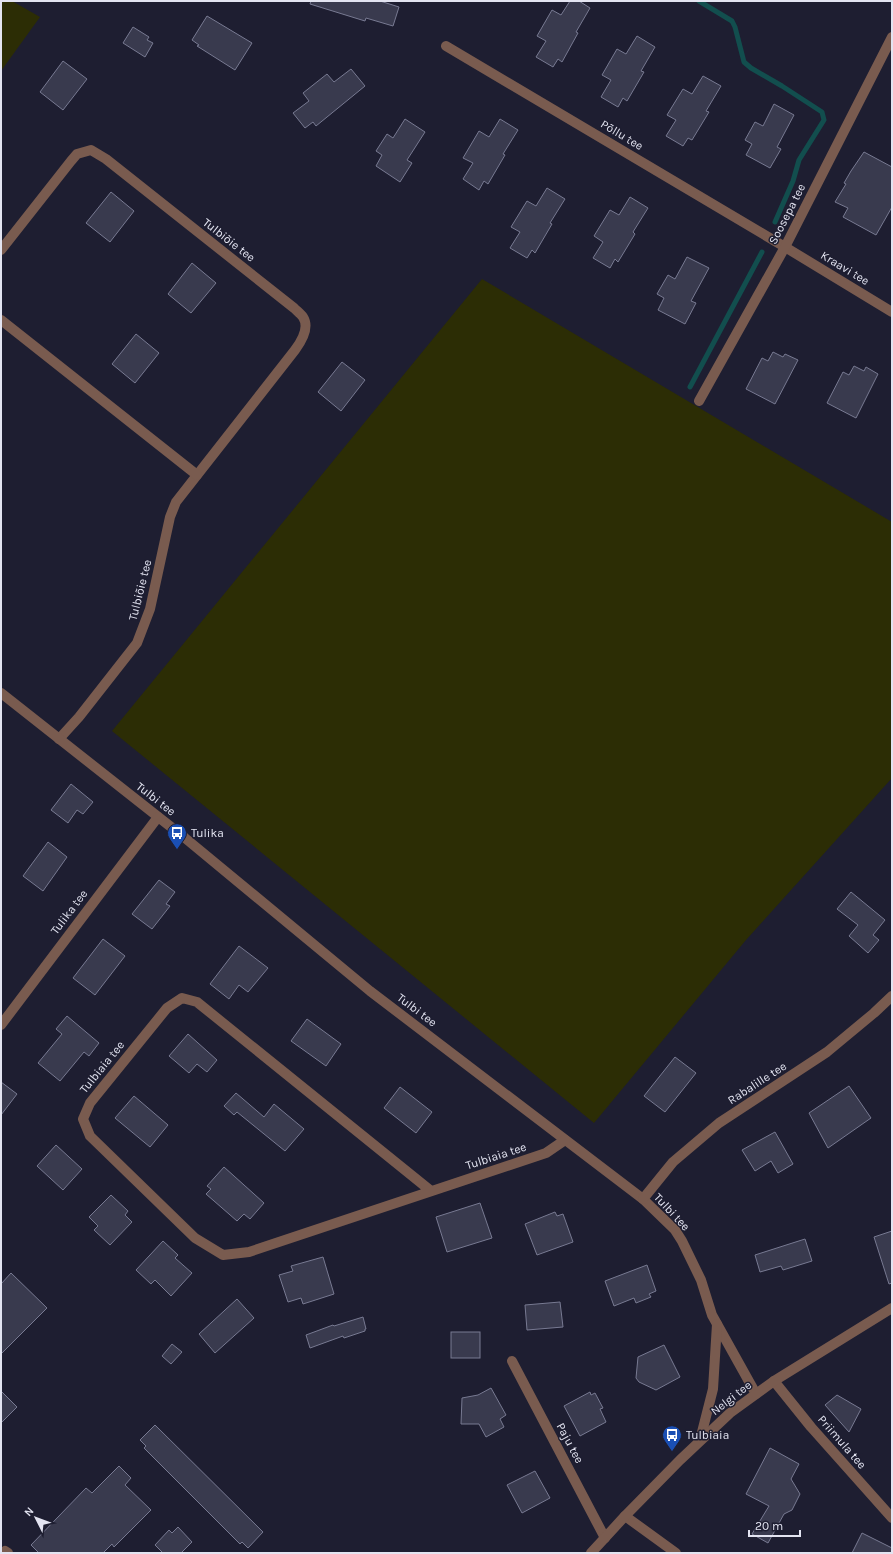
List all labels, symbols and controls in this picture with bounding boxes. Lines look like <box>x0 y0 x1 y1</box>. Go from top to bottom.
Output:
street label: Põllu tee <box>598 117 646 153</box>
street label: Soosepa tee <box>766 181 808 247</box>
street label: Tulbiõie tee <box>200 215 258 265</box>
street label: Kraavi tee <box>818 248 872 288</box>
street label: Tulbiõie tee <box>126 558 154 622</box>
street label: Tulbi tee <box>133 779 179 819</box>
bus stop icon: Tulika <box>166 822 188 850</box>
place label: Tulika <box>191 826 224 840</box>
street label: Tulika tee <box>48 887 90 937</box>
street label: Tulbi tee <box>394 991 440 1029</box>
street label: Tulbiaia tee <box>77 1038 127 1096</box>
street label: Rabalille tee <box>725 1059 789 1107</box>
street label: Tulbiaia tee <box>464 1140 528 1172</box>
street label: Tulbi tee <box>651 1190 693 1234</box>
street label: Nelgi tee <box>708 1378 754 1418</box>
street label: Priimula tee <box>815 1412 869 1472</box>
street label: Paju tee <box>553 1420 587 1466</box>
bus stop icon: Tulbiaia <box>661 1424 683 1452</box>
place label: Tulbiaia <box>686 1428 729 1442</box>
north arrow <box>16 1498 56 1538</box>
text: N <box>21 1504 36 1519</box>
scale bar <box>749 1512 800 1538</box>
text: 20 m <box>755 1519 783 1533</box>

